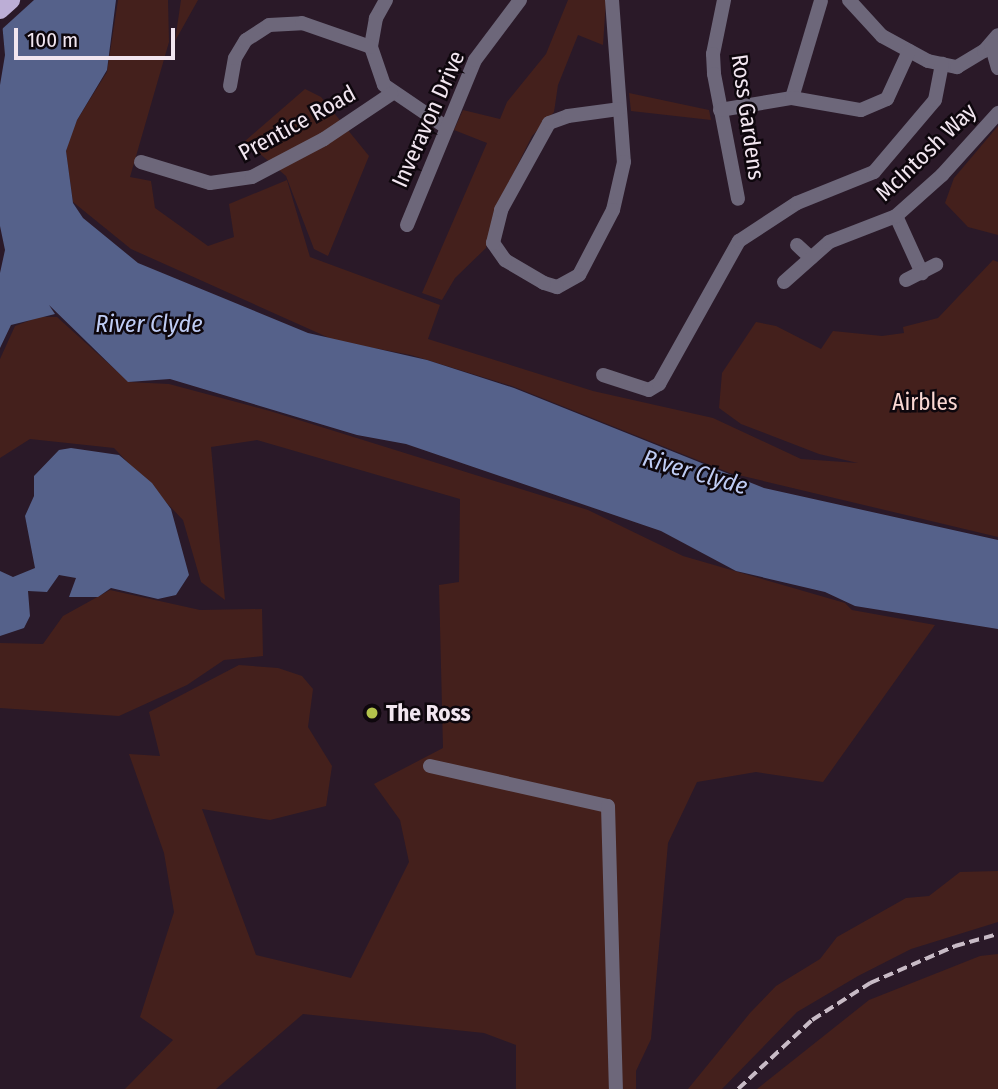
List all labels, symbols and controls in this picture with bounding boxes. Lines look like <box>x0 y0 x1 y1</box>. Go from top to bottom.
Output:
scale bar <box>18 14 178 58</box>
text: 100 m <box>27 27 78 53</box>
street label: Inveravon Drive <box>386 47 470 191</box>
street label: Ross Gardens <box>726 52 770 182</box>
street label: Prentice Road <box>234 80 360 166</box>
street label: McIntosh Way <box>870 97 982 207</box>
water label: River Clyde <box>95 311 203 339</box>
park label: Airbles <box>892 388 958 416</box>
water label: River Clyde <box>639 444 751 502</box>
place label: The Ross <box>386 699 471 727</box>
marker: The Ross <box>364 705 380 721</box>

